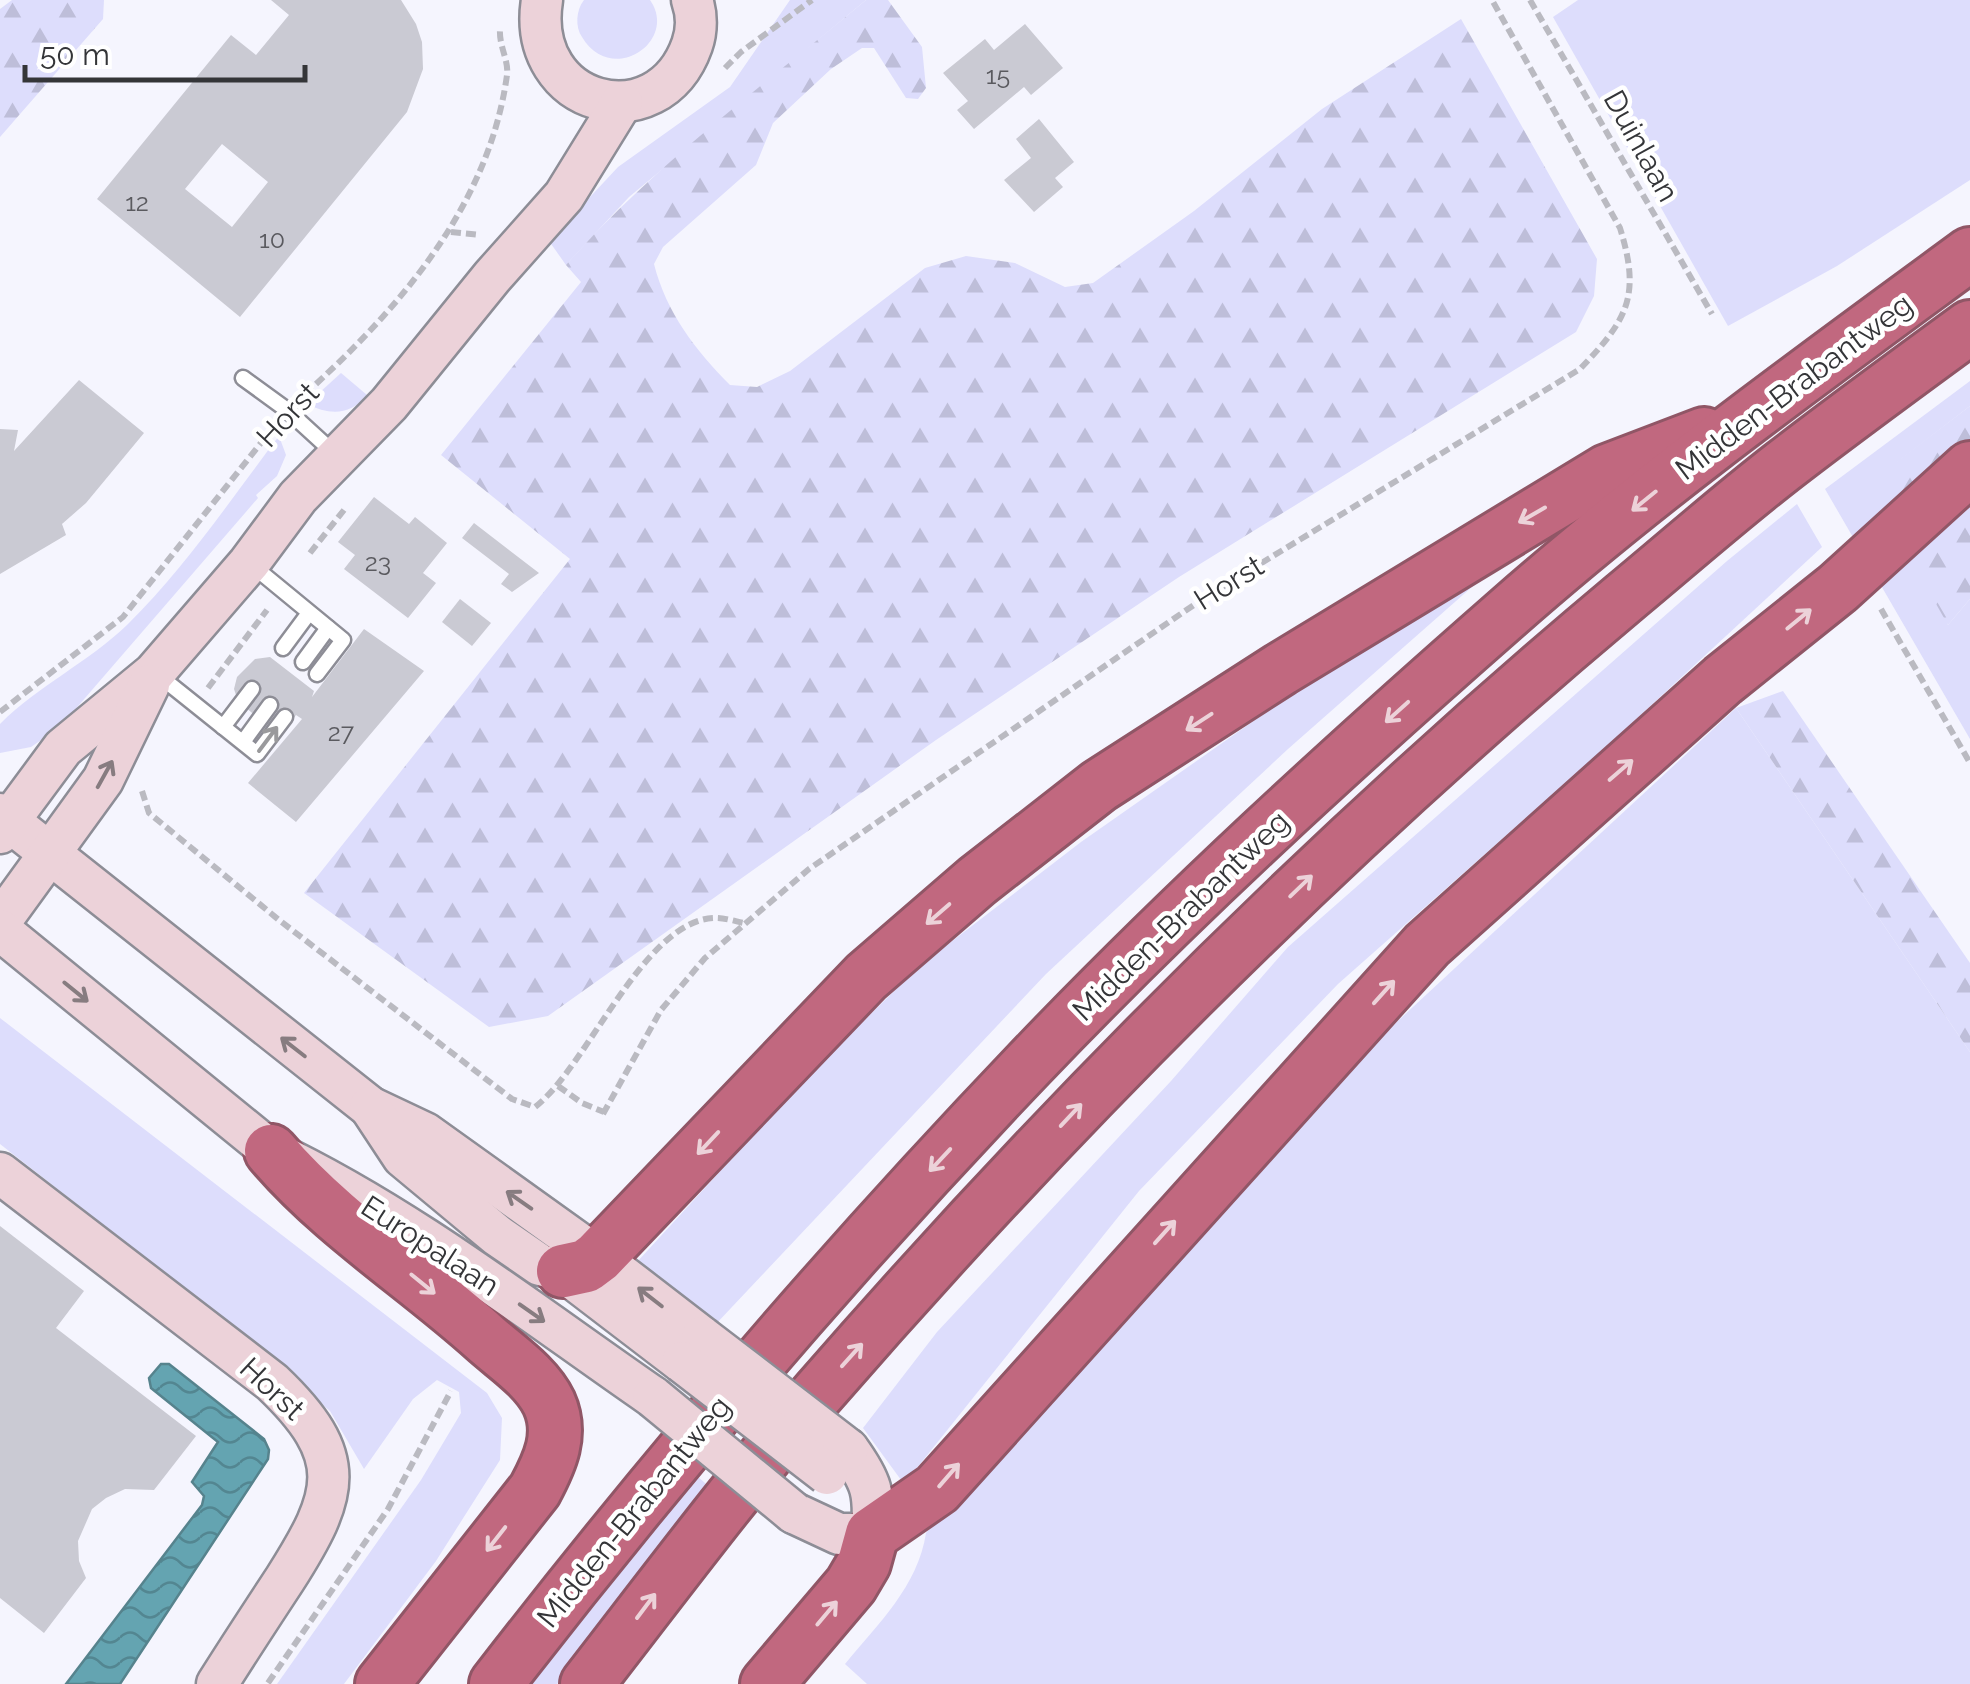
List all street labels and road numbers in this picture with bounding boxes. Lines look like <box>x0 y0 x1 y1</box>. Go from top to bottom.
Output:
street label: Duinlaan <box>1597 84 1686 207</box>
street label: Midden-Brabantweg <box>1669 286 1919 487</box>
street label: Horst <box>249 375 326 454</box>
street label: Horst <box>1188 548 1270 617</box>
street label: Midden-Brabantweg <box>1065 803 1296 1028</box>
street label: Europalaan <box>355 1188 506 1303</box>
street label: Horst <box>233 1350 312 1427</box>
street label: Midden-Brabantweg <box>530 1389 738 1634</box>

